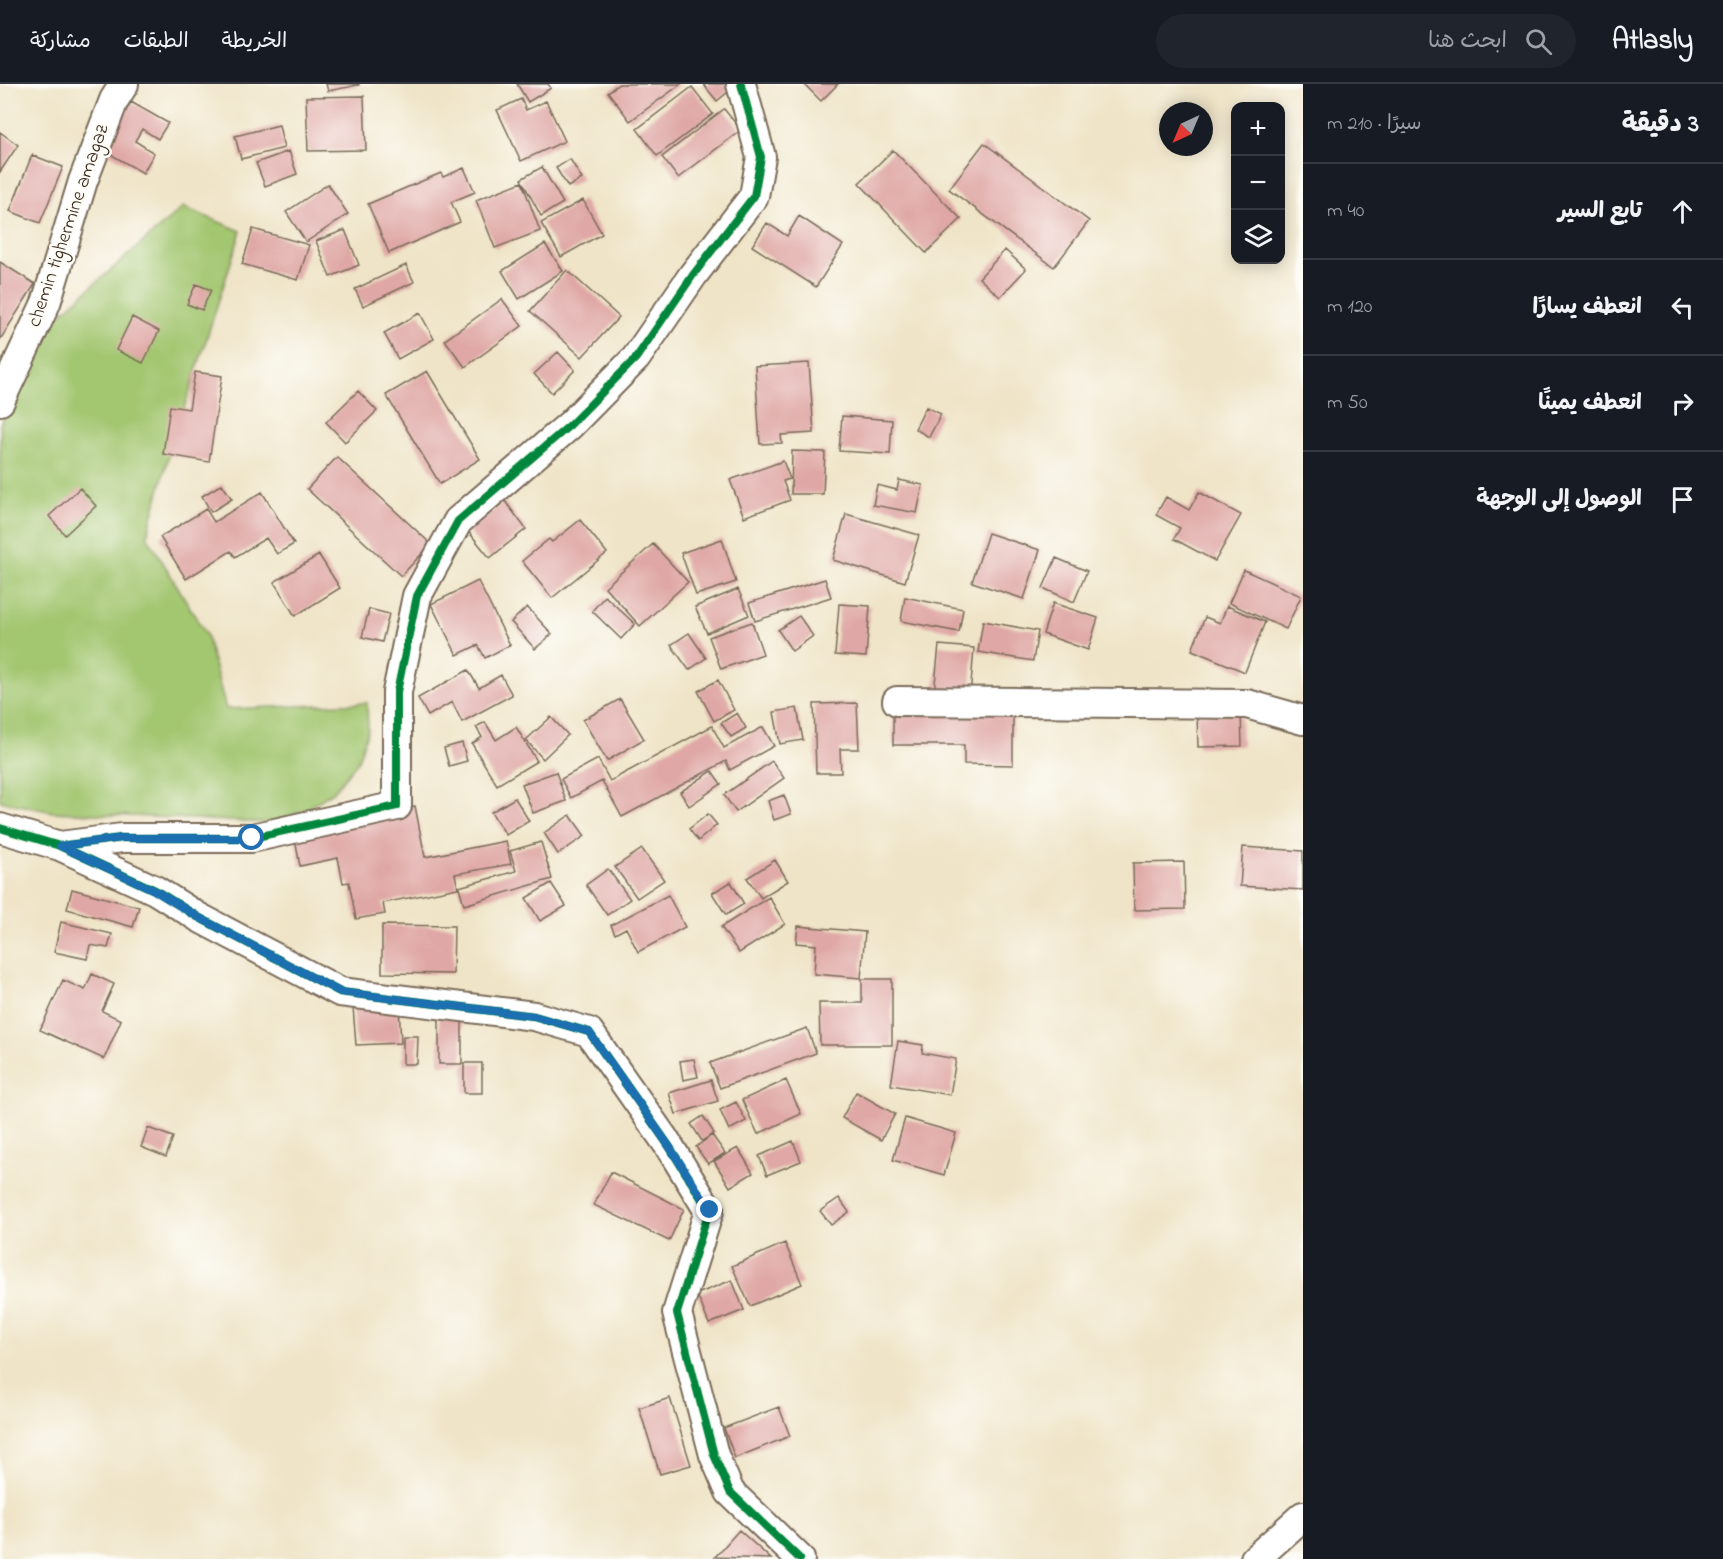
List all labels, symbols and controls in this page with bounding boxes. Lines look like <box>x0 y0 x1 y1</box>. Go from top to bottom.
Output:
search box <box>1156 14 1576 68</box>
text: Atlasly <box>1612 21 1693 62</box>
icon: search <box>1522 25 1555 58</box>
text: ابحث هنا <box>1428 26 1507 58</box>
text: مشاركة <box>30 27 91 57</box>
text: الطبقات <box>124 27 189 57</box>
text: الخريطة <box>222 27 287 57</box>
north arrow <box>1159 102 1213 156</box>
map controls <box>1231 102 1285 264</box>
button: + <box>1231 102 1285 156</box>
text: 3 دقيقة <box>1622 106 1699 144</box>
text: سيرًا · 210 m <box>1327 110 1422 139</box>
street label: chemin tighermine amagaz <box>21 120 118 332</box>
button: − <box>1231 156 1285 210</box>
icon: ahead <box>1666 195 1699 228</box>
text: تابع السير <box>1558 196 1642 228</box>
text: 40 m <box>1327 197 1364 226</box>
button: layers <box>1231 210 1285 264</box>
icon: left <box>1666 291 1699 324</box>
text: انعطف يسارًا <box>1533 292 1642 324</box>
text: 120 m <box>1327 293 1372 322</box>
icon: right <box>1666 387 1699 420</box>
text: انعطف يمينًا <box>1538 388 1642 420</box>
text: 50 m <box>1327 389 1368 418</box>
icon: arrive <box>1666 483 1699 516</box>
text: الوصول إلى الوجهة <box>1476 484 1642 516</box>
route start <box>238 824 264 850</box>
route end <box>696 1196 722 1222</box>

